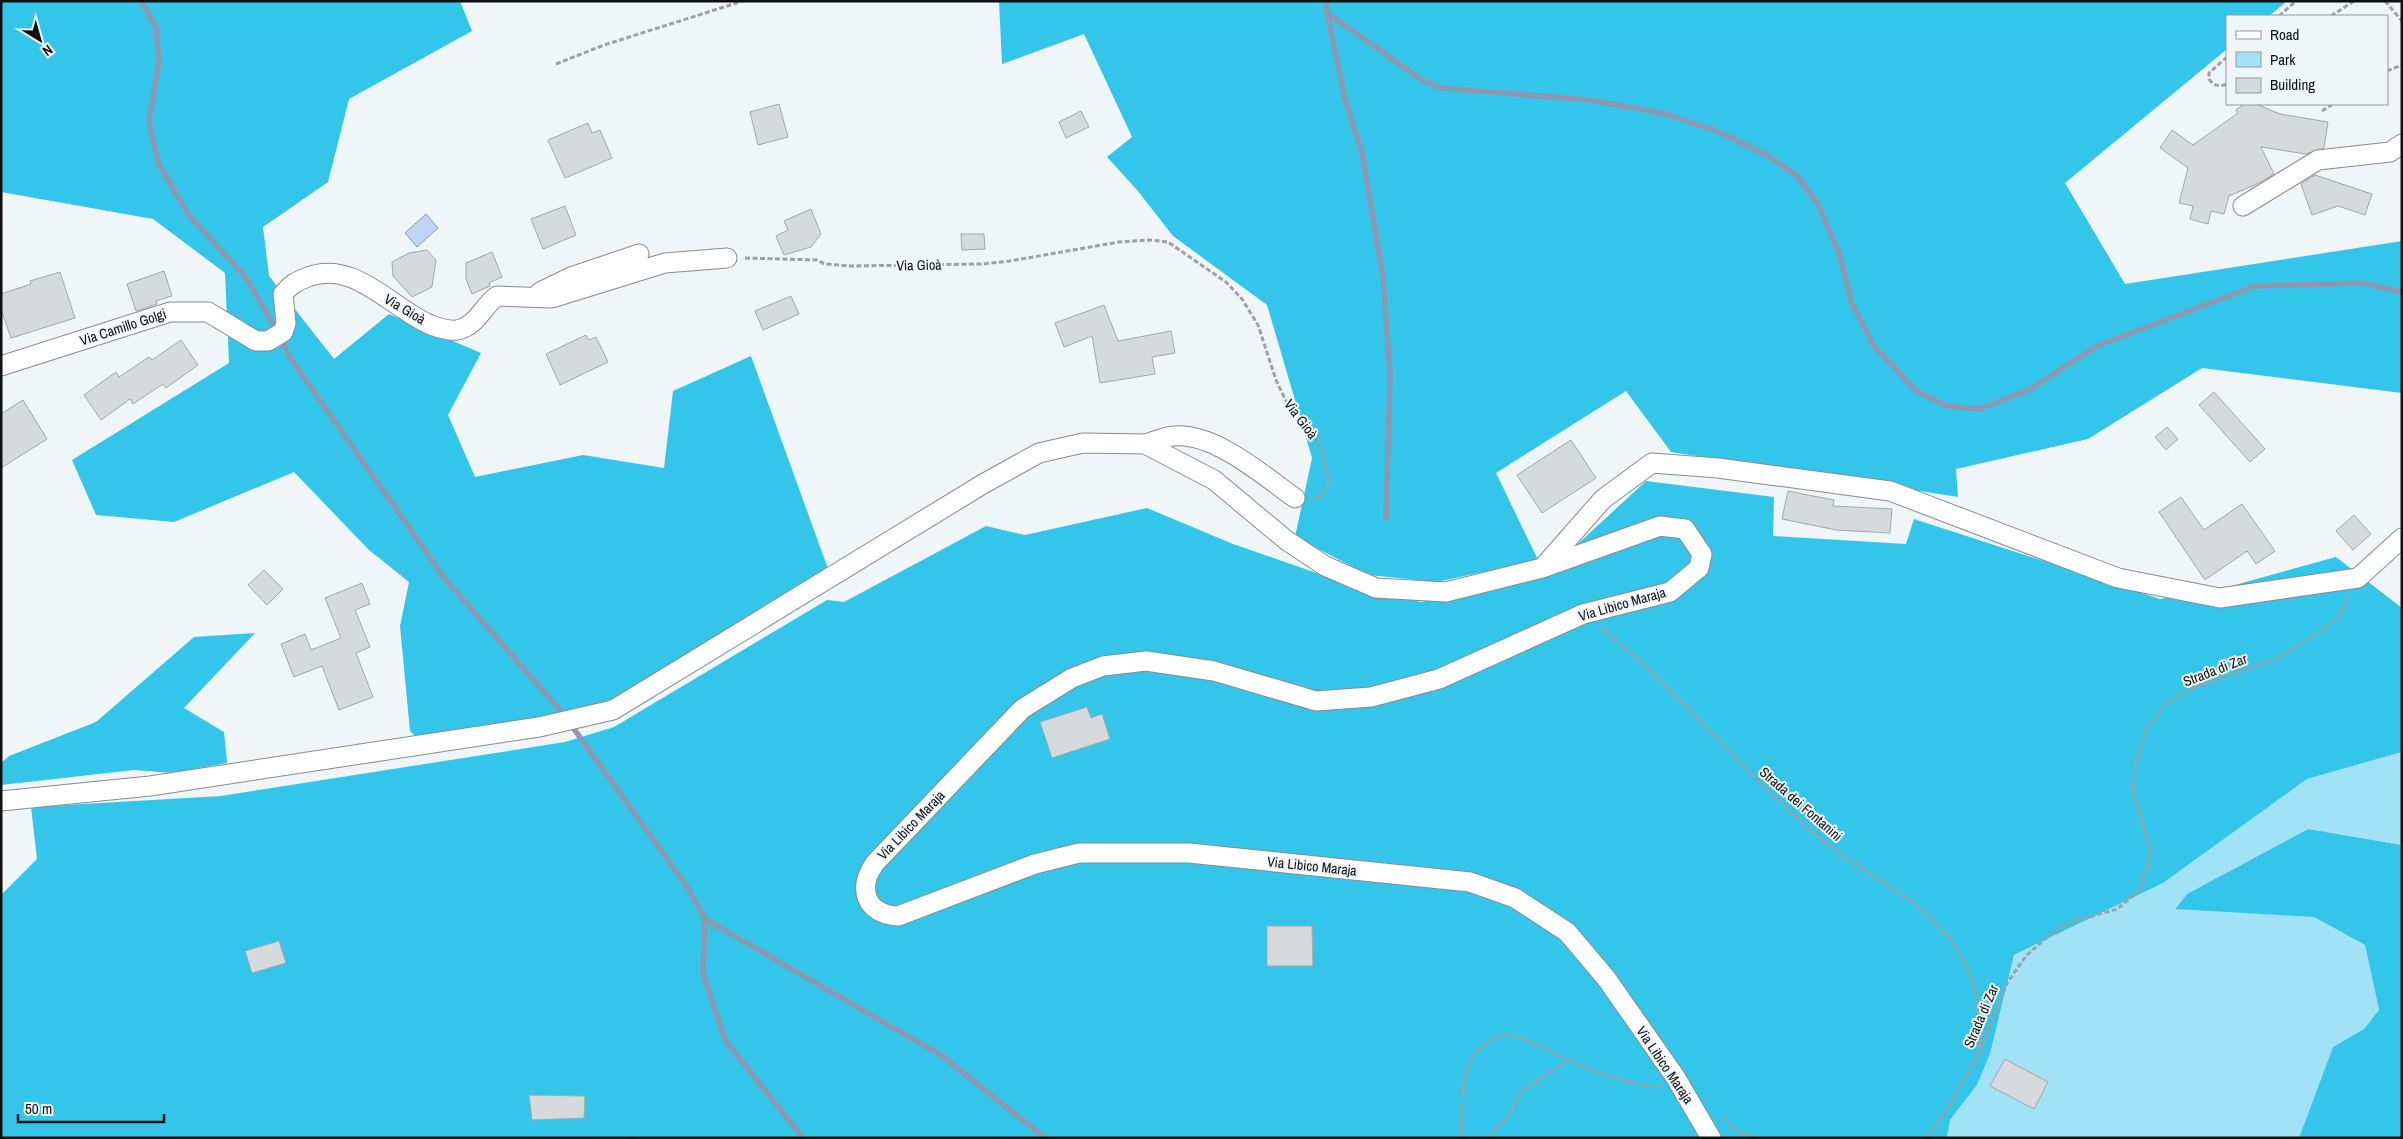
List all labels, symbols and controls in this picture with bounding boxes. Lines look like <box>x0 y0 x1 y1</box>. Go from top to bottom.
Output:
north arrow <box>15 15 65 65</box>
legend <box>2226 15 2388 105</box>
text: Road <box>2270 24 2299 45</box>
text: N <box>39 41 57 60</box>
text: Park <box>2270 49 2296 70</box>
text: Building <box>2270 74 2315 95</box>
street label: Via Gioà <box>896 256 942 274</box>
street label: Via Gioà <box>381 290 430 329</box>
street label: Via Camillo Golgi <box>78 305 168 349</box>
street label: Via Gioà <box>1280 396 1322 443</box>
street label: Via Libico Maraja <box>1576 583 1668 625</box>
street label: Strada di Zar <box>2180 650 2250 690</box>
street label: Strada dei Fontanini <box>1756 763 1846 845</box>
street label: Via Libico Maraja <box>873 786 949 864</box>
street label: Via Libico Maraja <box>1266 852 1358 880</box>
street label: Strada di Zar <box>1960 981 2002 1050</box>
street label: Via Libico Maraja <box>1632 1023 1698 1108</box>
scale bar <box>18 1092 164 1124</box>
text: 50 m <box>25 1098 52 1119</box>

